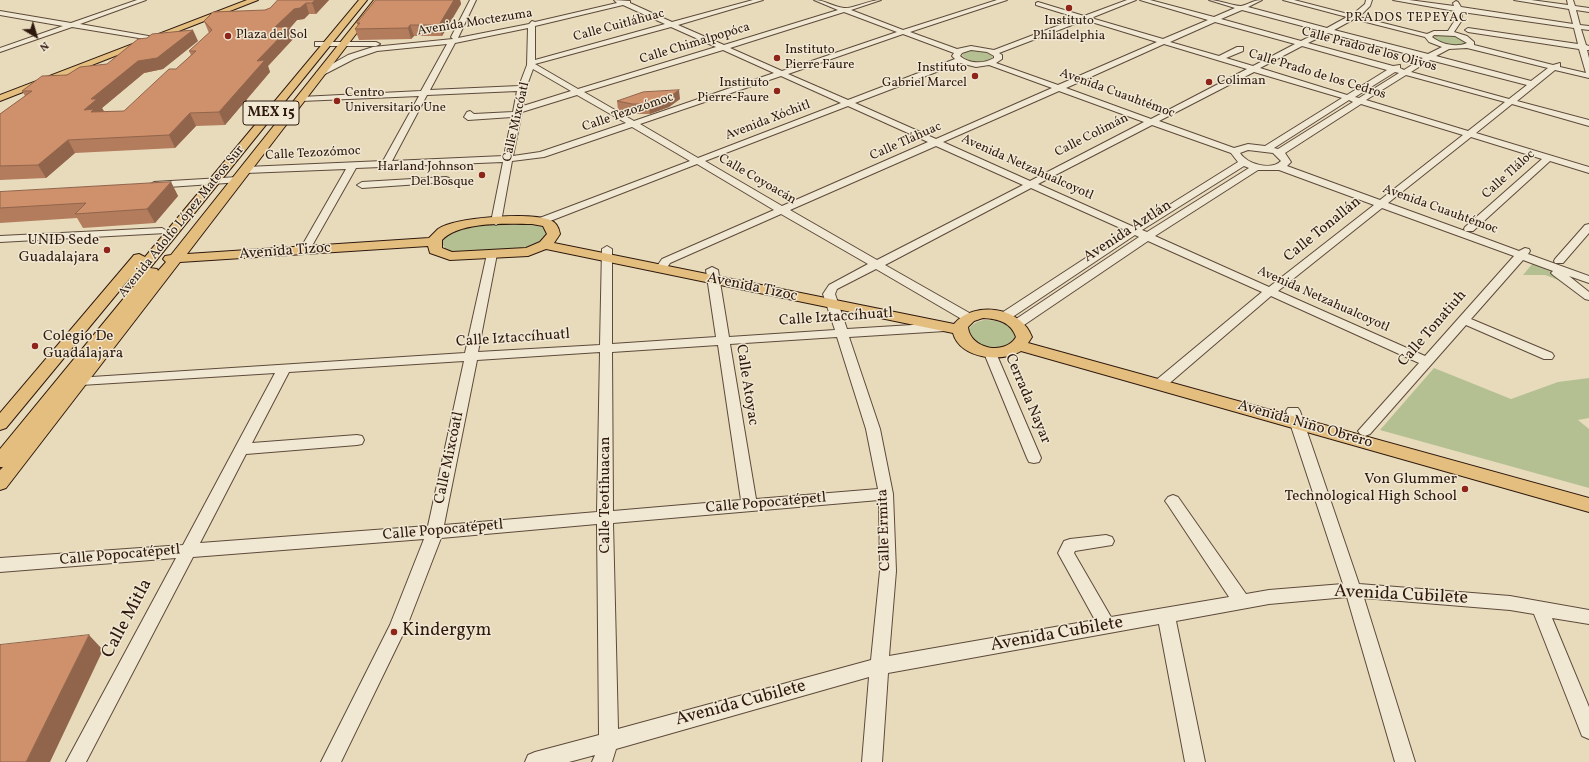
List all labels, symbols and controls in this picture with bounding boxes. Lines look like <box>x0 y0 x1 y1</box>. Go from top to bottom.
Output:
marker: Instituto Philadelphia <box>1064 3 1074 13</box>
street label: Avenida Moctezuma <box>416 6 534 40</box>
street label: Calle Cuitláhuac <box>572 6 666 46</box>
district label: PRADOS TEPEYAC <box>1345 11 1469 27</box>
place label: Instituto Philadelphia <box>1033 14 1105 45</box>
north arrow <box>16 16 56 56</box>
street label: Calle Chimalpopóca <box>638 20 752 68</box>
street label: Calle Prado de los Olivos <box>1300 24 1438 76</box>
place label: Plaza del Sol <box>236 28 307 44</box>
marker: Plaza del Sol <box>223 31 233 41</box>
text: N <box>36 37 51 54</box>
place label: Instituto Pierre Faure <box>785 43 854 74</box>
street label: Calle Prado de los Cedros <box>1246 47 1388 103</box>
marker: Instituto Pierre Faure <box>772 53 782 63</box>
place label: Instituto Gabriel Marcel <box>882 61 967 92</box>
street label: Avenida Cuauhtémoc <box>1057 66 1177 122</box>
marker: Instituto Gabriel Marcel <box>970 71 980 81</box>
place label: Coliman <box>1217 74 1266 90</box>
place label: Instituto Pierre-Faure <box>697 76 769 107</box>
marker: Coliman <box>1204 77 1214 87</box>
street label: Calle Mixcóatl <box>500 81 534 163</box>
place label: Centro Universitario Une <box>345 86 446 117</box>
marker: Instituto Pierre-Faure <box>772 86 782 96</box>
street label: Calle Tezozómoc <box>580 90 676 136</box>
marker: Centro Universitario Une <box>332 96 342 106</box>
street label: Avenida Xóchitl <box>723 98 813 144</box>
road number: MEX 15 <box>243 101 299 125</box>
street label: Calle Colimán <box>1053 111 1131 161</box>
street label: Calle Tláhuac <box>868 119 944 165</box>
street label: Avenida Netzahualcoyotl <box>959 132 1095 204</box>
street label: Avenida Adolfo López Mateos Sur <box>116 143 248 301</box>
street label: Calle Tezozómoc <box>265 144 361 164</box>
street label: Calle Tláloc <box>1479 147 1539 203</box>
street label: Calle Coyoacán <box>715 151 799 209</box>
place label: Harland Johnson Del Bosque <box>377 160 474 191</box>
marker: Harland Johnson Del Bosque <box>477 170 487 180</box>
street label: Avenida Cuauhtémoc <box>1380 182 1500 238</box>
street label: Calle Tonallán <box>1281 193 1365 267</box>
street label: Avenida Aztlán <box>1081 197 1175 267</box>
place label: UNID Sede Guadalajara <box>19 232 99 267</box>
street label: Avenida Tizoc <box>239 240 331 264</box>
marker: UNID Sede Guadalajara <box>102 245 112 255</box>
street label: Avenida Netzahualcoyotl <box>1255 264 1391 336</box>
street label: Avenida Tizoc <box>705 270 799 306</box>
street label: Calle Tonatiuh <box>1395 287 1471 371</box>
street label: Calle Iztaccíhuatl <box>778 305 894 331</box>
street label: Calle Iztaccíhuatl <box>455 326 571 352</box>
place label: Colegio De Guadalajara <box>43 328 123 363</box>
marker: Colegio De Guadalajara <box>30 341 40 351</box>
street label: Calle Atoyac <box>731 343 761 427</box>
street label: Cerrada Nayar <box>1000 351 1054 447</box>
street label: Avenida Niño Obrero <box>1236 397 1374 453</box>
street label: Calle Mixcóatl <box>431 410 469 506</box>
street label: Calle Teotihuacan <box>597 437 615 553</box>
place label: Von Glummer Technological High School <box>1285 471 1457 506</box>
marker: Von Glummer Technological High School <box>1460 484 1470 494</box>
street label: Calle Ermita <box>875 489 895 571</box>
street label: Calle Popocatépetl <box>705 490 827 518</box>
street label: Calle Popocatépetl <box>382 517 504 545</box>
street label: Calle Popocatépetl <box>59 542 181 570</box>
street label: Calle Mitla <box>98 576 158 662</box>
street label: Avenida Cubilete <box>1333 582 1469 610</box>
street label: Avenida Cubilete <box>989 613 1125 657</box>
place label: Kindergym <box>402 621 491 643</box>
marker: Kindergym <box>389 627 399 637</box>
street label: Avenida Cubilete <box>673 676 809 732</box>

